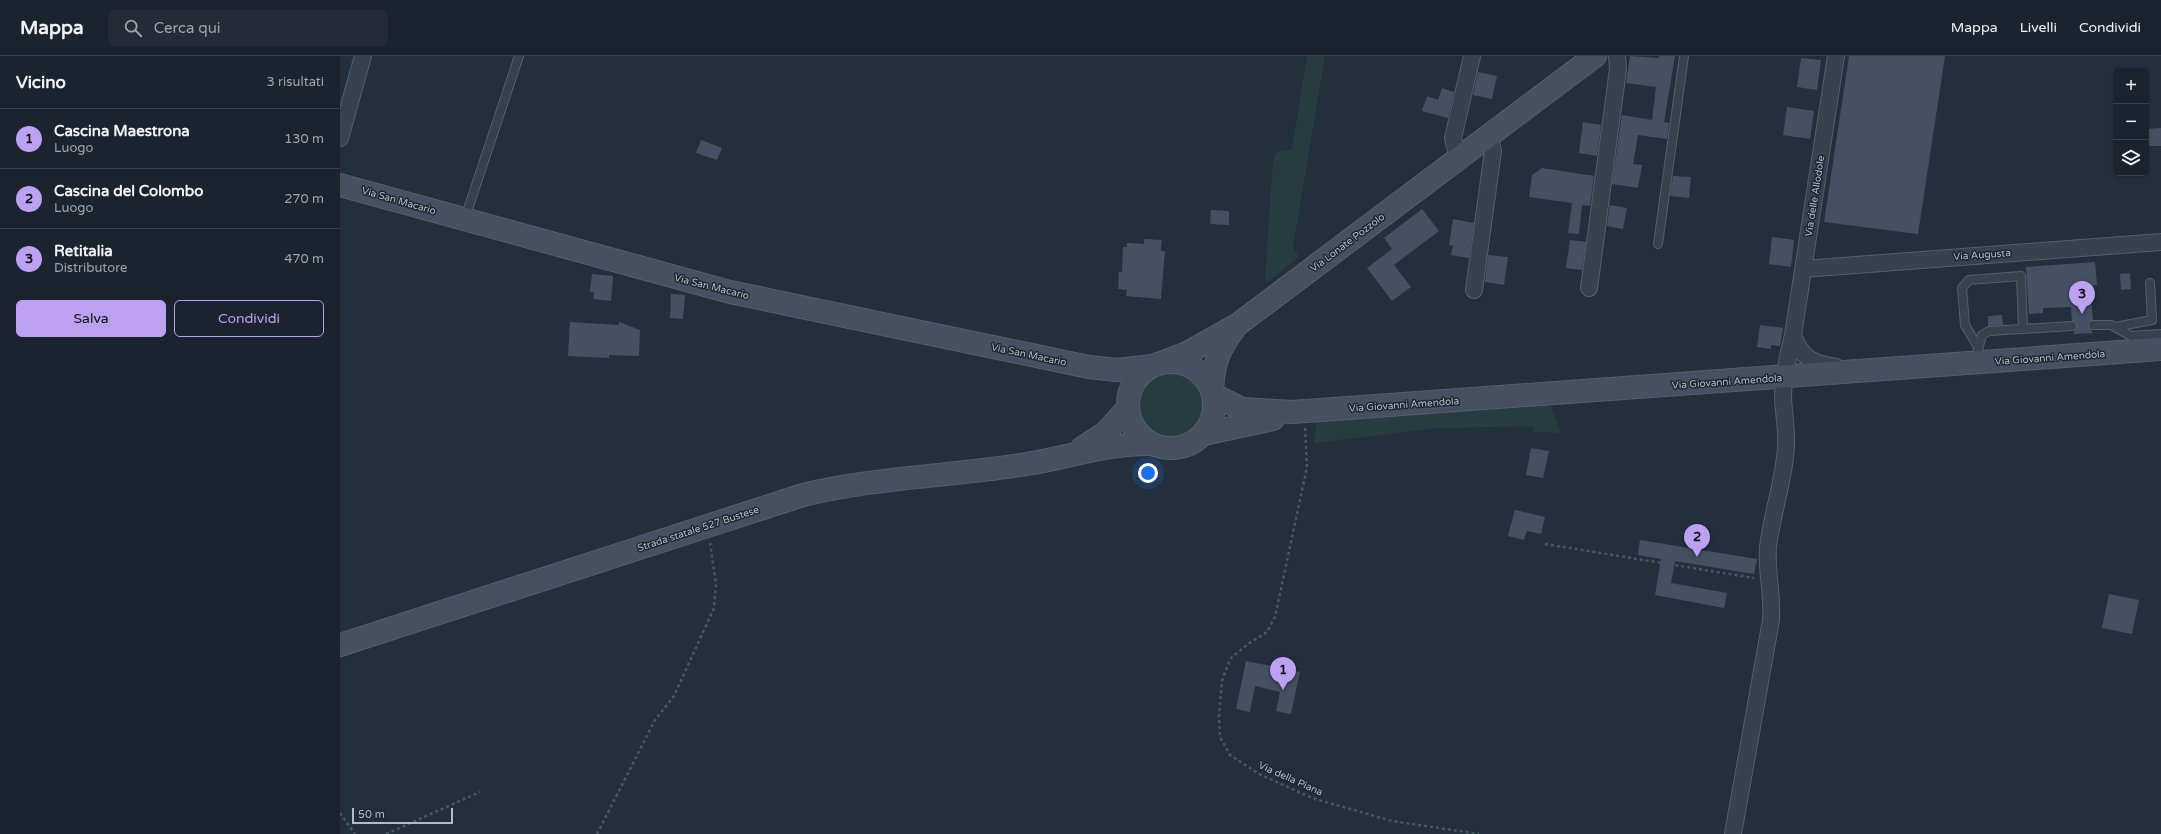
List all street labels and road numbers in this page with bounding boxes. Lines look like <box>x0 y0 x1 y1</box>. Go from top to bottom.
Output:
street label: Via delle Allodole <box>1803 155 1827 237</box>
street label: Via San Macario <box>360 185 437 217</box>
street label: Via Lonate Pozzolo <box>1308 211 1387 275</box>
street label: Via Augusta <box>1953 247 2011 263</box>
street label: Via San Macario <box>673 272 750 302</box>
street label: Via San Macario <box>990 341 1068 369</box>
street label: Via Giovanni Amendola <box>1994 348 2106 368</box>
street label: Via Giovanni Amendola <box>1671 372 1783 392</box>
street label: Via Giovanni Amendola <box>1348 395 1460 415</box>
street label: Strada statale 527 Bustese <box>636 504 761 554</box>
street label: Via della Piana <box>1257 759 1325 798</box>

